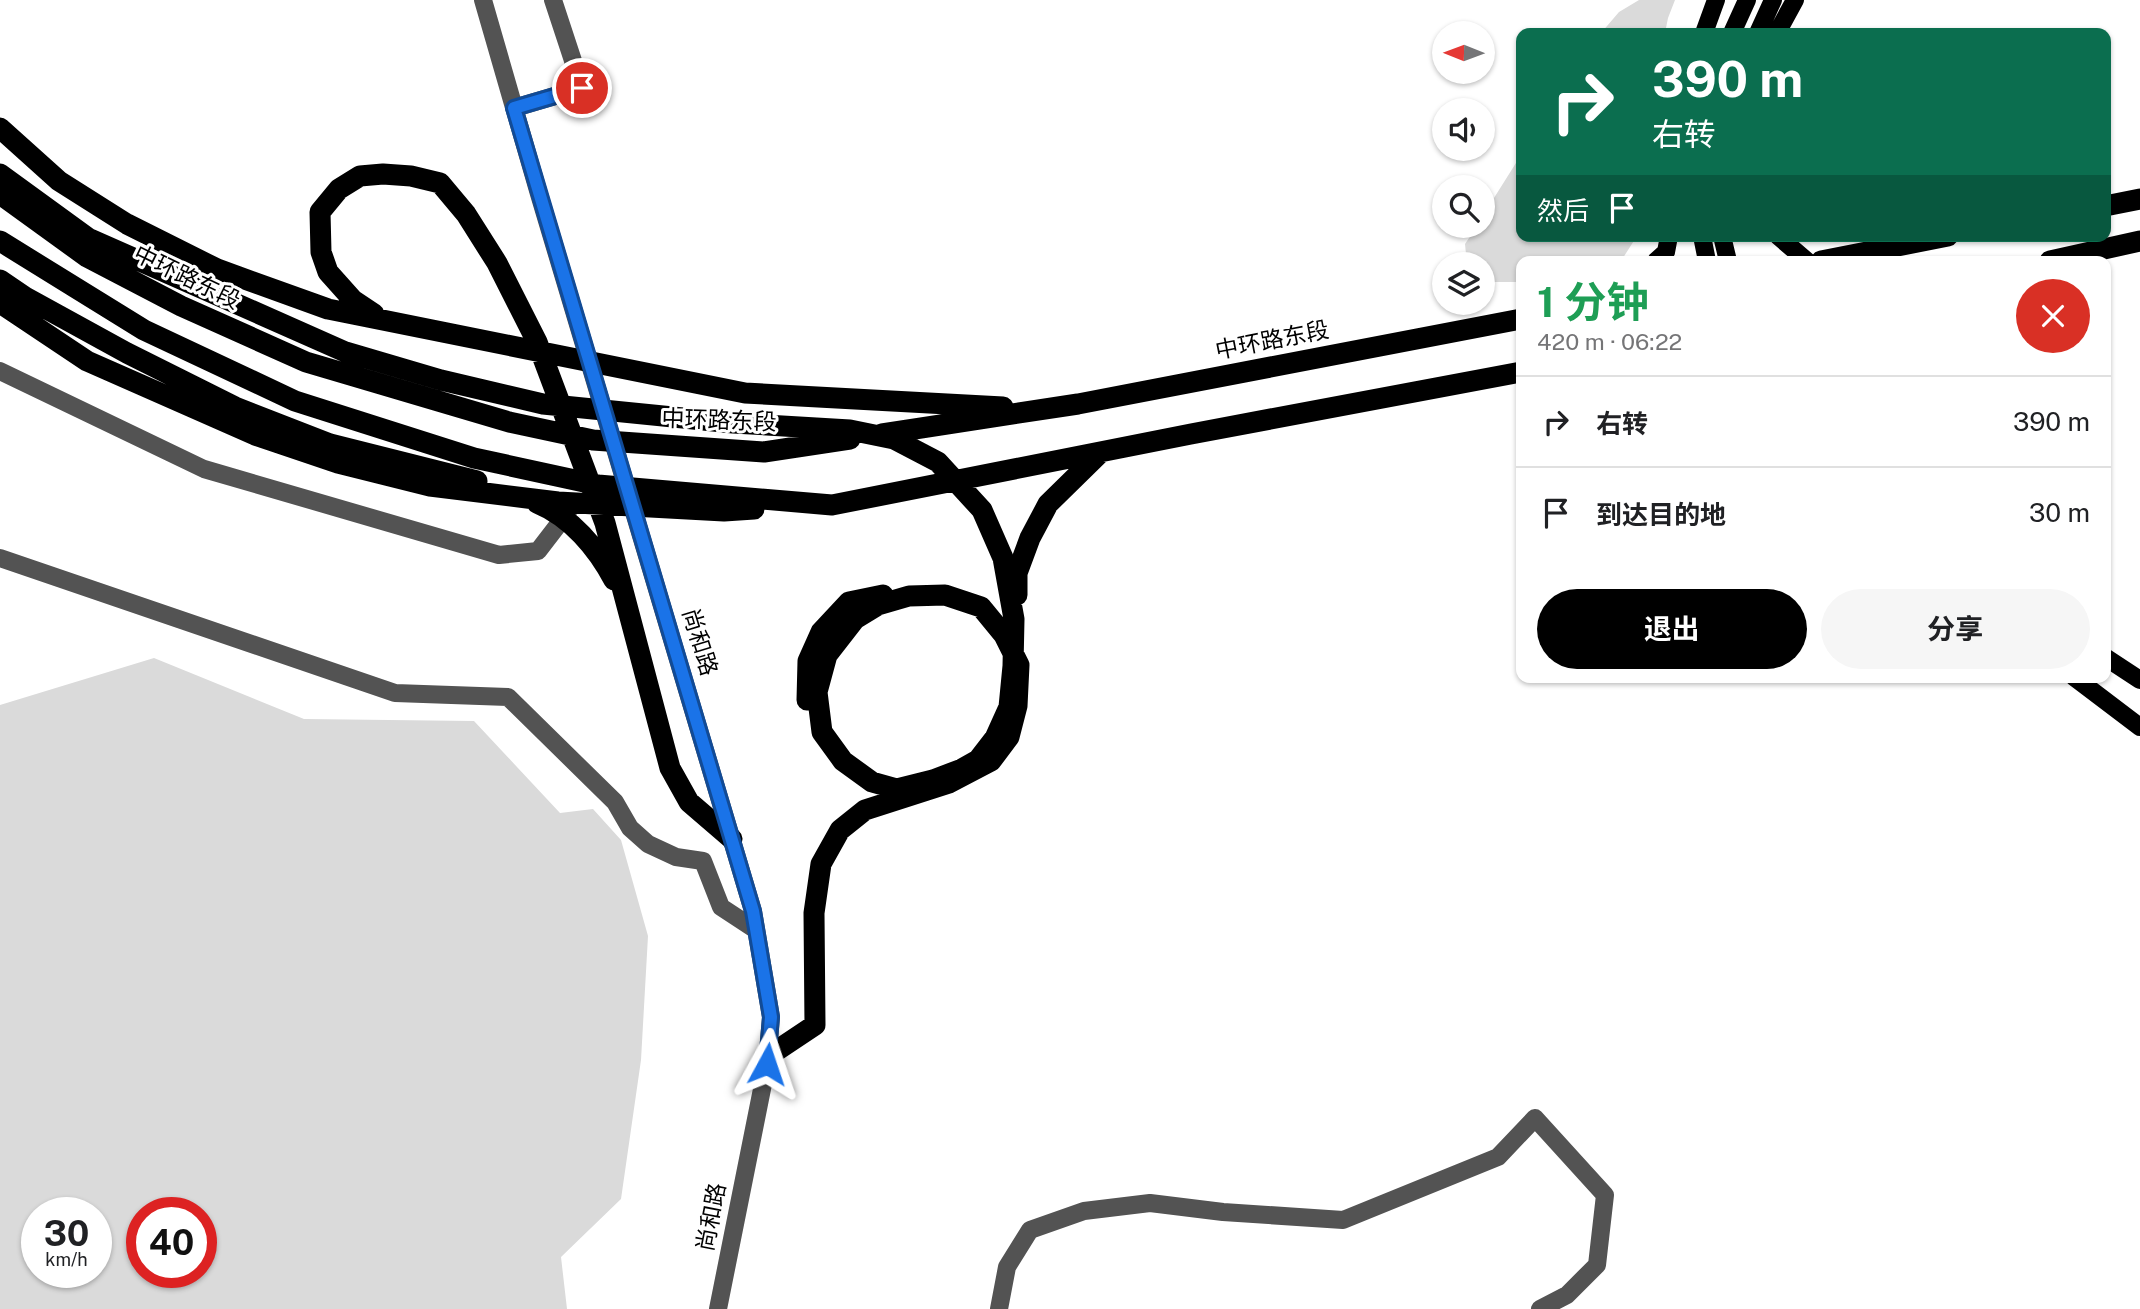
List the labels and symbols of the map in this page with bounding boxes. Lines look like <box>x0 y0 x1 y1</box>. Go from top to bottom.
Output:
north arrow <box>1432 21 1494 84</box>
pin <box>552 58 612 118</box>
street label: 中环路东段 <box>130 239 245 314</box>
street label: 中环路东段 <box>1213 315 1331 364</box>
street label: 中环路东段 <box>661 404 777 435</box>
street label: 尚和路 <box>677 605 723 679</box>
position arrow <box>730 1027 804 1101</box>
street label: 尚和路 <box>691 1180 730 1253</box>
speed limit sign: 40 <box>126 1197 217 1288</box>

